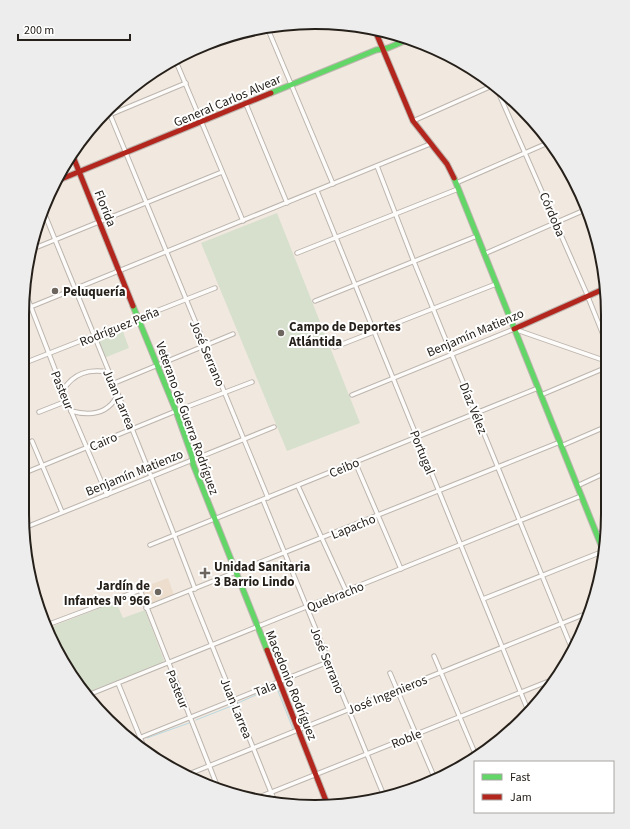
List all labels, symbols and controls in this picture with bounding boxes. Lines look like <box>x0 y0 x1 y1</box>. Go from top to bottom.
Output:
scale bar <box>18 16 130 42</box>
text: 200 m <box>24 22 54 39</box>
street label: General Carlos Alvear <box>171 70 284 132</box>
street label: Florida <box>90 187 121 229</box>
street label: Córdoba <box>535 189 569 239</box>
place label: Peluquería <box>63 283 126 301</box>
marker: Peluquería <box>50 286 60 296</box>
street label: Rodríguez Peña <box>77 303 162 351</box>
street label: Benjamín Matienzo <box>424 304 527 362</box>
street label: José Serrano <box>185 317 229 389</box>
place label: Campo de Deportes Atlántida <box>288 318 401 351</box>
marker: Campo de Deportes Atlántida <box>276 328 286 338</box>
street label: Veterano de Guerra Rodríguez <box>151 339 223 498</box>
street label: Juan Larrea <box>98 366 140 432</box>
street label: Pasteur <box>46 368 78 413</box>
street label: Díaz Vélez <box>455 380 492 437</box>
street label: Cairo <box>87 428 120 456</box>
street label: Portugal <box>405 428 439 477</box>
street label: Benjamín Matienzo <box>83 445 186 501</box>
street label: Ceibo <box>326 454 362 482</box>
street label: Lapacho <box>328 510 378 544</box>
place label: Unidad Sanitaria 3 Barrio Lindo <box>214 558 310 591</box>
marker: Unidad Sanitaria 3 Barrio Lindo <box>199 567 211 579</box>
place label: Jardín de Infantes N° 966 <box>64 577 150 610</box>
street label: Quebracho <box>304 577 367 617</box>
marker: Jardín de Infantes N° 966 <box>153 587 163 597</box>
street label: José Serrano <box>306 624 349 696</box>
street label: Macedonio Rodríguez <box>261 628 322 743</box>
street label: Pasteur <box>161 667 193 712</box>
street label: José Ingenieros <box>345 671 431 719</box>
street label: Juan Larrea <box>216 675 256 741</box>
street label: Tala <box>252 677 279 701</box>
street label: Roble <box>389 725 424 753</box>
legend <box>474 761 614 813</box>
text: Fast <box>510 769 530 786</box>
text: Jam <box>510 789 532 806</box>

